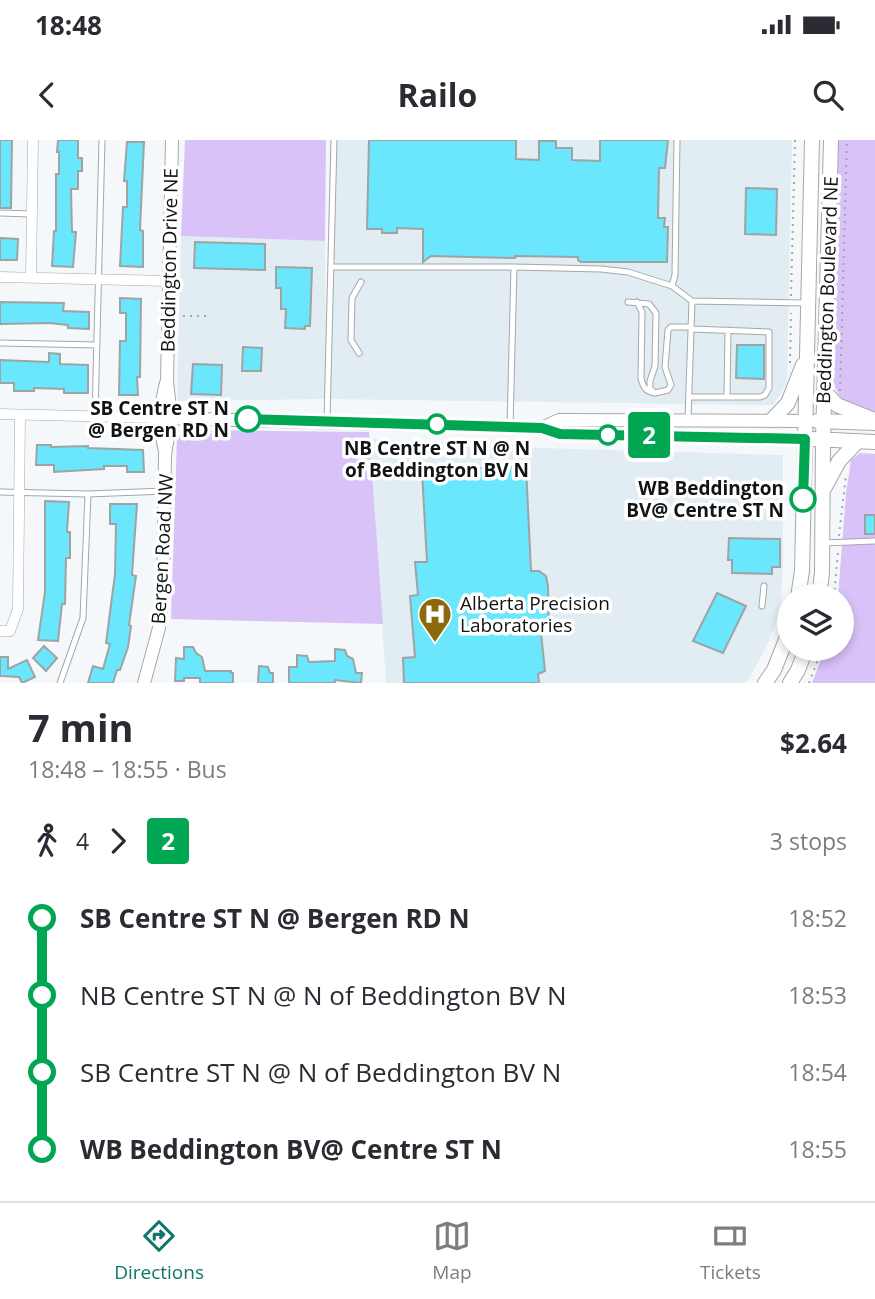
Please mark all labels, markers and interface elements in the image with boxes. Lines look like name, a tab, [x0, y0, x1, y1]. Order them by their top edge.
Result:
text: 18:48	[35, 7, 102, 43]
text: Railo	[398, 73, 477, 116]
icon: back	[28, 76, 66, 114]
icon: search	[809, 76, 847, 114]
street label: Beddington Drive NE	[154, 168, 184, 352]
street label: Beddington Boulevard NE	[810, 176, 844, 404]
place label: SB Centre ST N @ Bergen RD N	[88, 395, 229, 443]
marker: SB Centre ST N @ Bergen RD N	[235, 406, 261, 432]
line badge: 2	[626, 412, 672, 458]
marker: NB Centre ST N @ N of Beddington BV N	[427, 414, 447, 434]
text: 2	[642, 418, 656, 451]
unlabelled marker	[598, 425, 618, 445]
place label: NB Centre ST N @ N of Beddington BV N	[344, 435, 530, 483]
street label: Bergen Road NW	[145, 473, 179, 625]
place label: WB Beddington BV@ Centre ST N	[626, 475, 784, 523]
marker: WB Beddington BV@ Centre ST N	[790, 486, 816, 512]
map controls	[777, 584, 854, 661]
button: layers	[777, 584, 854, 661]
place label: Alberta Precision Laboratories	[460, 590, 610, 638]
hospital icon: Alberta Precision Laboratories	[416, 595, 454, 644]
text: 7 min	[28, 701, 133, 753]
text: $2.64	[780, 725, 847, 761]
text: 18:48 – 18:55 · Bus	[28, 753, 227, 785]
icon: walk	[28, 822, 66, 860]
icon: forward	[99, 822, 137, 860]
text: 2	[161, 824, 175, 857]
text: 4	[76, 825, 89, 857]
text: 3 stops	[770, 825, 847, 857]
text: SB Centre ST N @ Bergen RD N	[80, 900, 470, 936]
text: 18:52	[788, 902, 847, 934]
text: NB Centre ST N @ N of Beddington BV N	[80, 977, 567, 1013]
text: 18:53	[788, 979, 847, 1011]
text: SB Centre ST N @ N of Beddington BV N	[80, 1054, 561, 1090]
text: 18:54	[788, 1056, 847, 1088]
text: WB Beddington BV@ Centre ST N	[80, 1131, 502, 1167]
text: 18:55	[788, 1133, 847, 1165]
tab: Directions	[114, 1217, 204, 1285]
tab: Map	[432, 1217, 472, 1285]
tab: Tickets	[700, 1217, 761, 1285]

